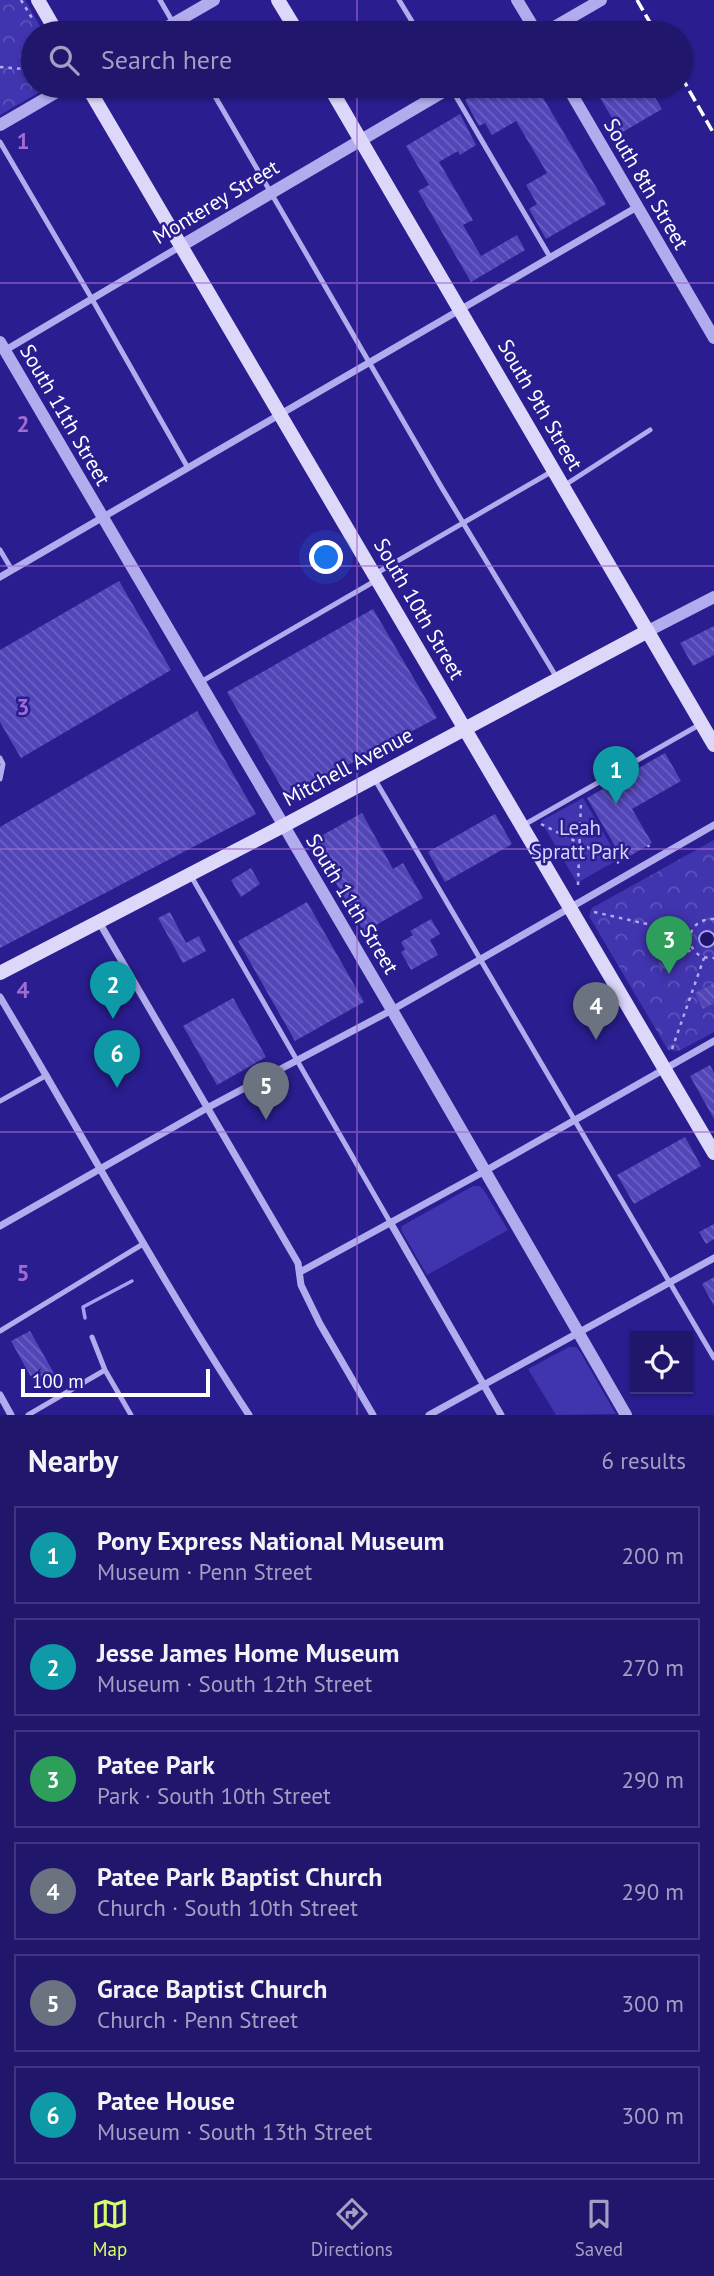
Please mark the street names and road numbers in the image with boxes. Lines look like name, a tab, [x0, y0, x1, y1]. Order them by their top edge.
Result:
street label: South 8th Street	[598, 113, 695, 254]
street label: Monterey Street	[148, 153, 284, 250]
street label: South 9th Street	[492, 334, 589, 475]
street label: South 11th Street	[14, 339, 117, 490]
street label: South 10th Street	[368, 533, 471, 684]
street label: Mitchell Avenue	[278, 721, 417, 812]
street label: South 11th Street	[300, 829, 405, 979]

